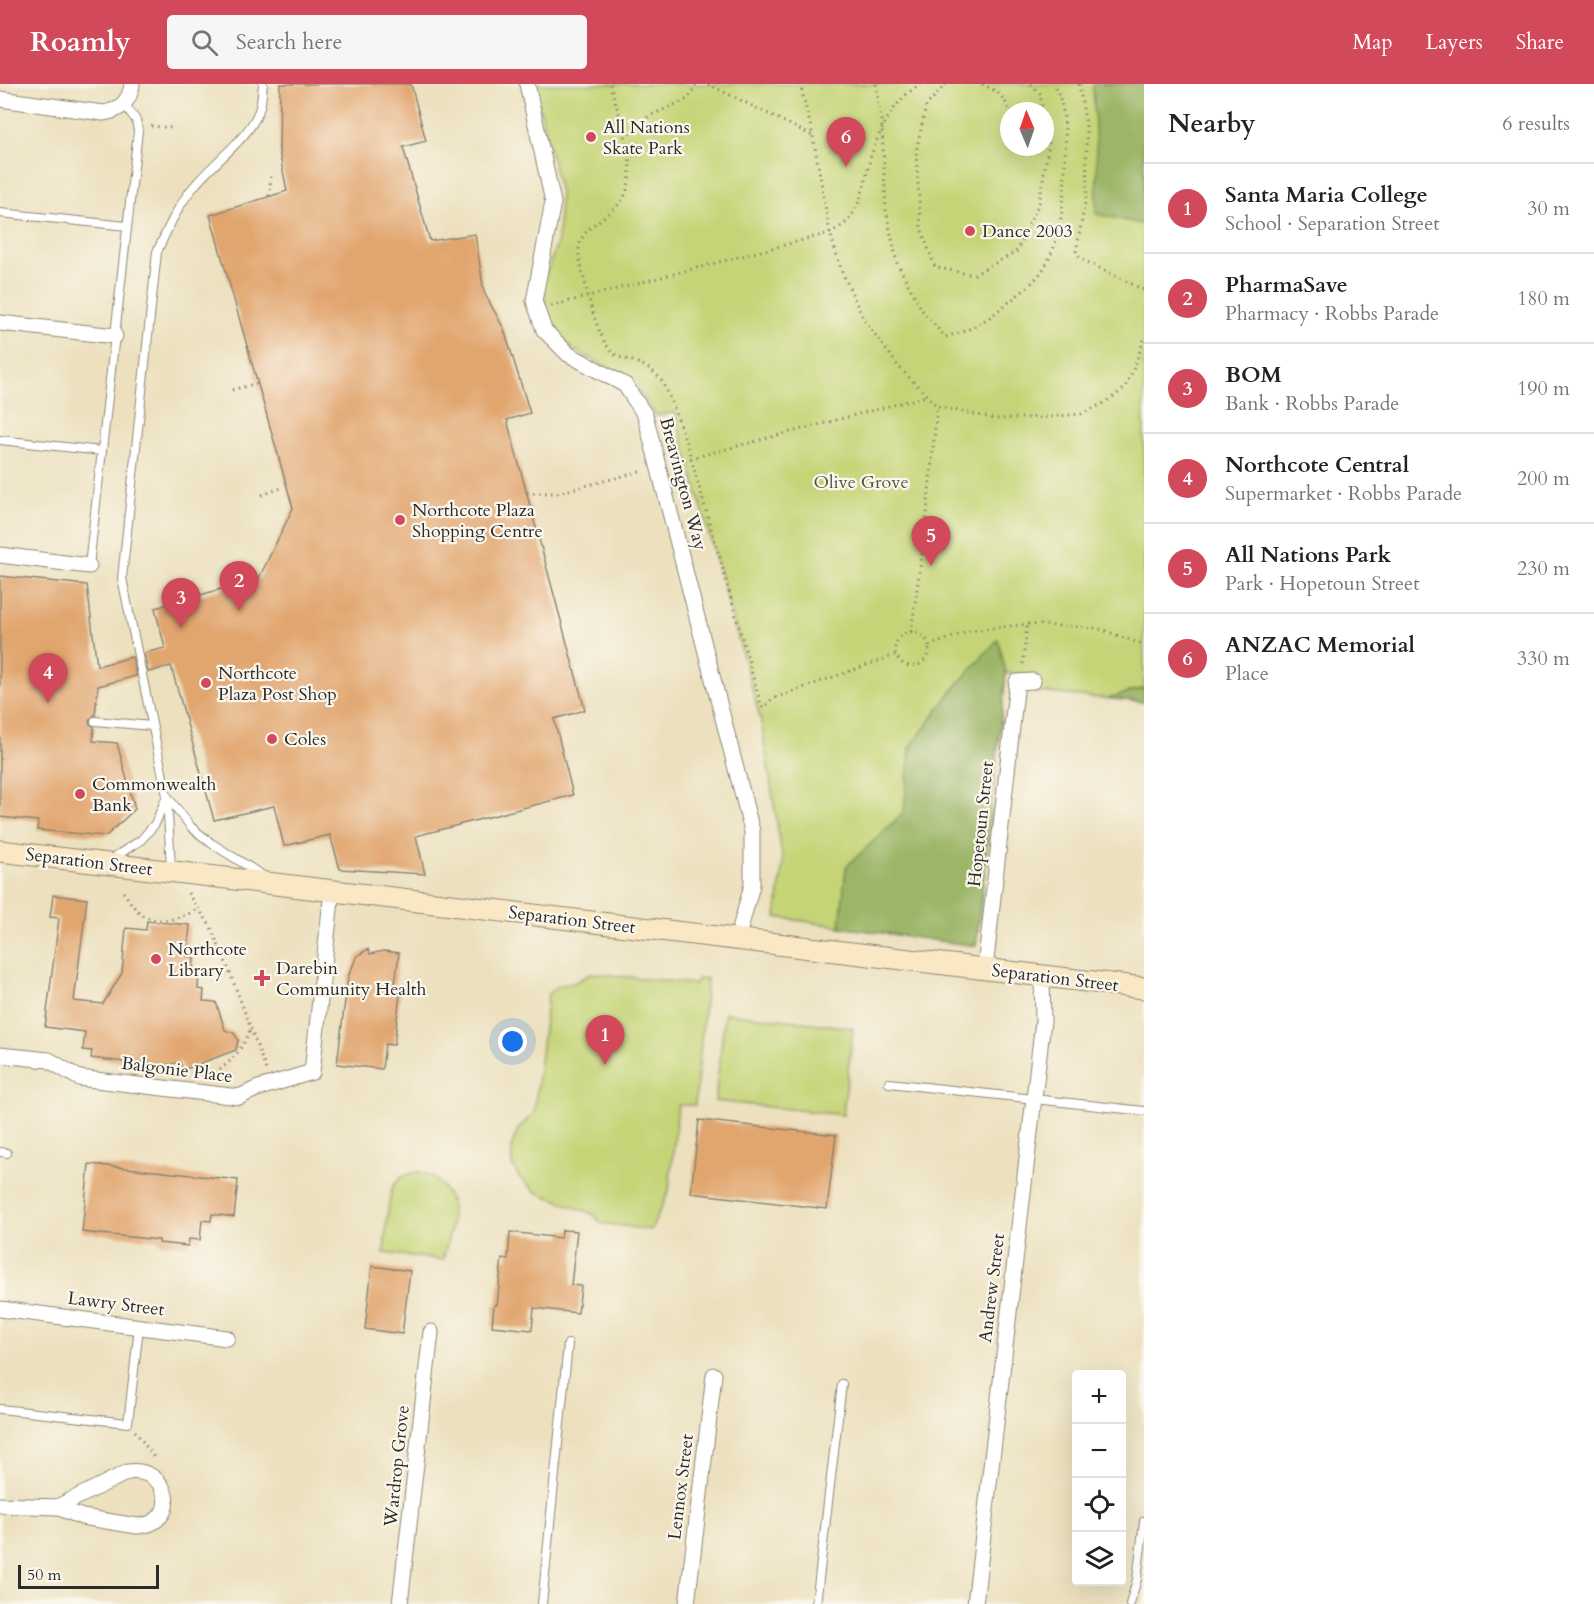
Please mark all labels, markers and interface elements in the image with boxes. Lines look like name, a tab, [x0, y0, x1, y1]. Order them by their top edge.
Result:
search box	[167, 15, 587, 69]
text: Roamly	[30, 23, 131, 61]
icon: search	[188, 26, 221, 59]
text: Search here	[236, 27, 342, 57]
text: Map	[1353, 28, 1393, 57]
text: Layers	[1426, 28, 1483, 57]
text: Share	[1516, 28, 1564, 57]
north arrow	[1000, 102, 1054, 156]
text: Nearby	[1168, 106, 1256, 141]
text: 6 results	[1502, 110, 1570, 137]
place label: All Nations Skate Park	[603, 115, 690, 161]
pin: 6	[826, 118, 866, 167]
marker: All Nations Skate Park	[584, 130, 598, 144]
text: Santa Maria College	[1225, 180, 1428, 210]
text: 1	[1182, 195, 1193, 222]
text: 30 m	[1527, 195, 1570, 222]
text: School · Separation Street	[1225, 210, 1440, 237]
place label: Dance 2003	[982, 219, 1073, 244]
marker: Dance 2003	[963, 224, 977, 238]
text: PharmaSave	[1225, 270, 1348, 300]
text: 2	[1182, 285, 1193, 312]
text: 180 m	[1517, 285, 1570, 312]
text: Pharmacy · Robbs Parade	[1225, 300, 1439, 327]
text: BOM	[1225, 360, 1282, 390]
text: 3	[1182, 375, 1193, 402]
text: 190 m	[1517, 375, 1570, 402]
text: Bank · Robbs Parade	[1225, 390, 1399, 417]
street label: Breavington Way	[653, 415, 713, 554]
text: Northcote Central	[1225, 450, 1409, 480]
text: 4	[1182, 465, 1193, 492]
text: 200 m	[1517, 465, 1570, 492]
park label: Olive Grove	[813, 470, 909, 495]
text: Supermarket · Robbs Parade	[1225, 480, 1462, 507]
place label: Northcote Plaza Shopping Centre	[412, 498, 543, 544]
marker: Northcote Plaza Shopping Centre	[393, 513, 407, 527]
pin: 5	[912, 516, 950, 566]
text: All Nations Park	[1225, 540, 1391, 570]
text: 5	[1182, 555, 1193, 582]
text: 230 m	[1517, 555, 1570, 582]
pin: 2	[220, 562, 258, 611]
text: Park · Hopetoun Street	[1225, 570, 1420, 597]
pin: 3	[162, 578, 201, 628]
text: ANZAC Memorial	[1225, 630, 1415, 660]
text: 6	[1182, 645, 1193, 672]
text: 330 m	[1517, 645, 1570, 672]
pin: 4	[28, 654, 68, 703]
text: Place	[1225, 660, 1269, 687]
place label: Northcote Plaza Post Shop	[218, 661, 337, 707]
marker: Northcote Plaza Post Shop	[199, 676, 213, 690]
place label: Coles	[284, 727, 326, 752]
marker: Coles	[265, 732, 279, 746]
street label: Hopetoun Street	[962, 760, 1000, 888]
place label: Commonwealth Bank	[92, 772, 217, 818]
marker: Commonwealth Bank	[73, 787, 87, 801]
street label: Separation Street	[24, 842, 154, 882]
street label: Separation Street	[507, 900, 637, 940]
place label: Northcote Library	[168, 937, 247, 983]
marker: Northcote Library	[149, 952, 163, 966]
place label: Darebin Community Health	[276, 956, 426, 1002]
street label: Separation Street	[990, 958, 1120, 998]
marker: Darebin Community Health	[253, 969, 271, 987]
pin: 1	[586, 1016, 624, 1065]
your location	[498, 1027, 527, 1056]
street label: Balgonie Place	[120, 1051, 234, 1089]
street label: Andrew Street	[973, 1232, 1011, 1344]
street label: Lawry Street	[66, 1286, 166, 1322]
map controls	[1072, 1370, 1126, 1586]
button: +	[1072, 1370, 1126, 1424]
street label: Wardrop Grove	[378, 1404, 416, 1529]
button: −	[1072, 1424, 1126, 1478]
street label: Lennox Street	[662, 1432, 700, 1541]
button: locate	[1072, 1478, 1126, 1532]
button: layers	[1072, 1532, 1126, 1586]
scale bar	[18, 1562, 159, 1590]
text: 50 m	[27, 1564, 61, 1586]

